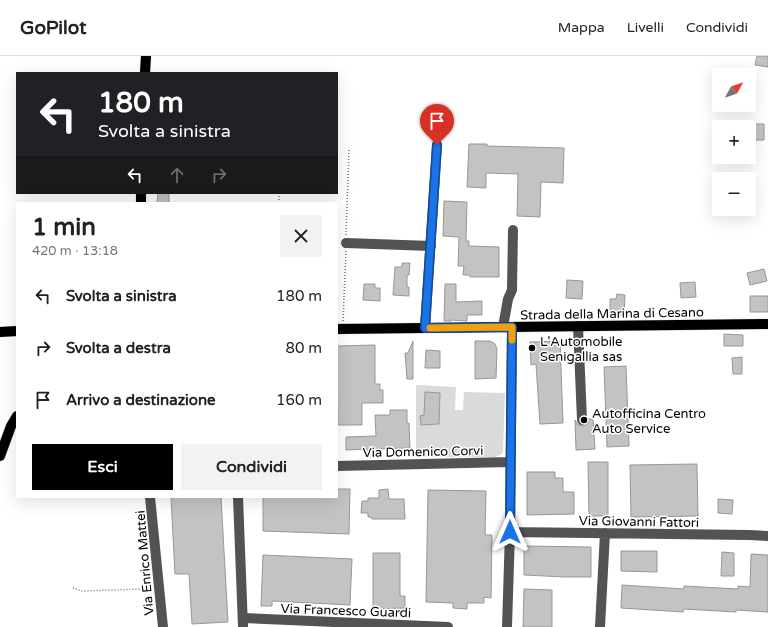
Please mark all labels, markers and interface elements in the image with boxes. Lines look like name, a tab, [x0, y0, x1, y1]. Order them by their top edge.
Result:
text: GoPilot	[20, 17, 86, 39]
text: Mappa	[558, 19, 605, 36]
text: Livelli	[627, 19, 664, 36]
text: Condividi	[686, 19, 748, 36]
north arrow	[712, 68, 756, 112]
map controls	[712, 68, 756, 216]
text: 180 m	[98, 86, 184, 120]
icon: left	[32, 88, 84, 140]
pin	[420, 104, 454, 145]
icon: arrive	[426, 110, 448, 132]
text: Svolta a sinistra	[98, 120, 231, 142]
button: +	[712, 120, 756, 164]
icon: left	[124, 164, 146, 186]
icon: ahead	[166, 164, 188, 186]
icon: right	[208, 164, 230, 186]
button: −	[712, 172, 756, 216]
text: 1 min	[32, 213, 96, 242]
button: close	[280, 215, 322, 257]
text: 420 m · 13:18	[32, 243, 118, 259]
icon: left	[32, 285, 54, 307]
text: Svolta a sinistra	[66, 287, 177, 305]
text: 180 m	[276, 287, 322, 305]
street label: Strada della Marina di Cesano	[520, 304, 704, 324]
place label: L'Automobile Senigallia sas	[540, 334, 622, 365]
icon: right	[32, 337, 54, 359]
text: Svolta a destra	[66, 339, 171, 357]
text: 80 m	[285, 339, 322, 357]
marker: L'Automobile Senigallia sas	[527, 343, 537, 353]
icon: arrive	[32, 389, 54, 411]
text: Arrivo a destinazione	[66, 391, 216, 409]
text: 160 m	[276, 391, 322, 409]
place label: Autofficina Centro Auto Service	[592, 406, 706, 437]
marker: Autofficina Centro Auto Service	[579, 415, 589, 425]
street label: Via Domenico Corvi	[363, 443, 483, 461]
button: Esci	[32, 444, 173, 490]
button: Condividi	[181, 444, 322, 490]
street label: Via Enrico Mattei	[132, 510, 158, 616]
position arrow	[489, 511, 531, 553]
street label: Via Giovanni Fattori	[579, 513, 699, 531]
street label: Via Francesco Guardi	[280, 601, 411, 621]

